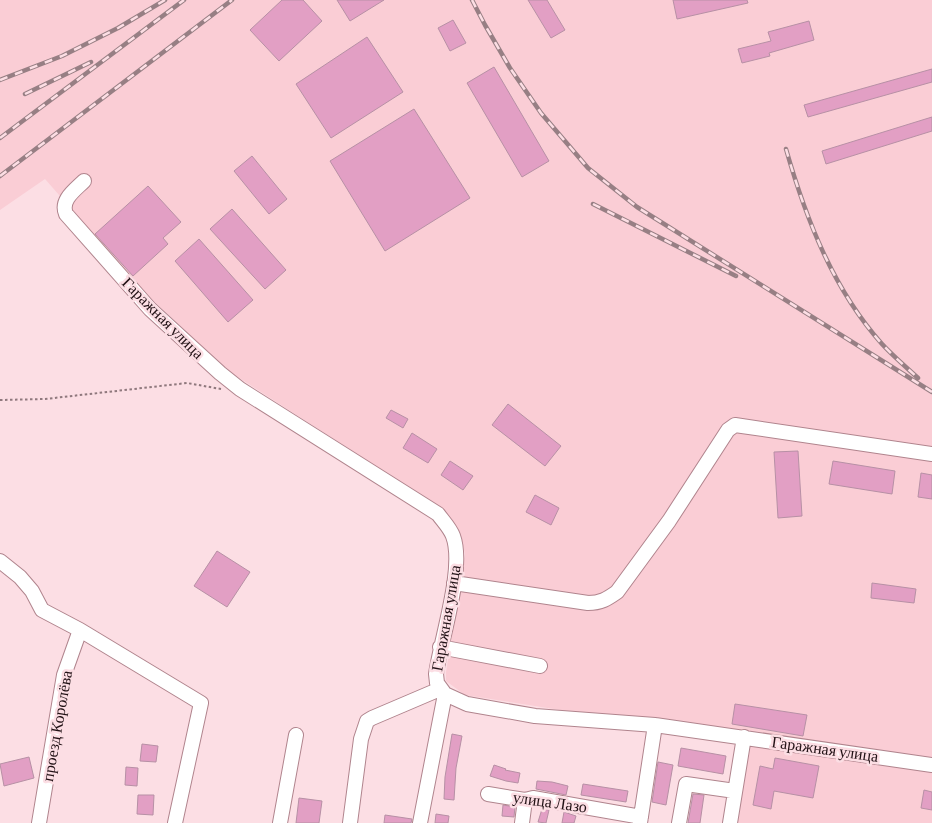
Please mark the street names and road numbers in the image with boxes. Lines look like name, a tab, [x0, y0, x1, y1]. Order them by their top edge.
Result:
street label: Гаражная улица	[118, 274, 207, 363]
street label: Гаражная улица	[428, 564, 465, 673]
street label: проезд Королёва	[39, 669, 76, 783]
street label: Гаражная улица	[770, 733, 879, 766]
street label: улица Лазо	[512, 788, 588, 817]

